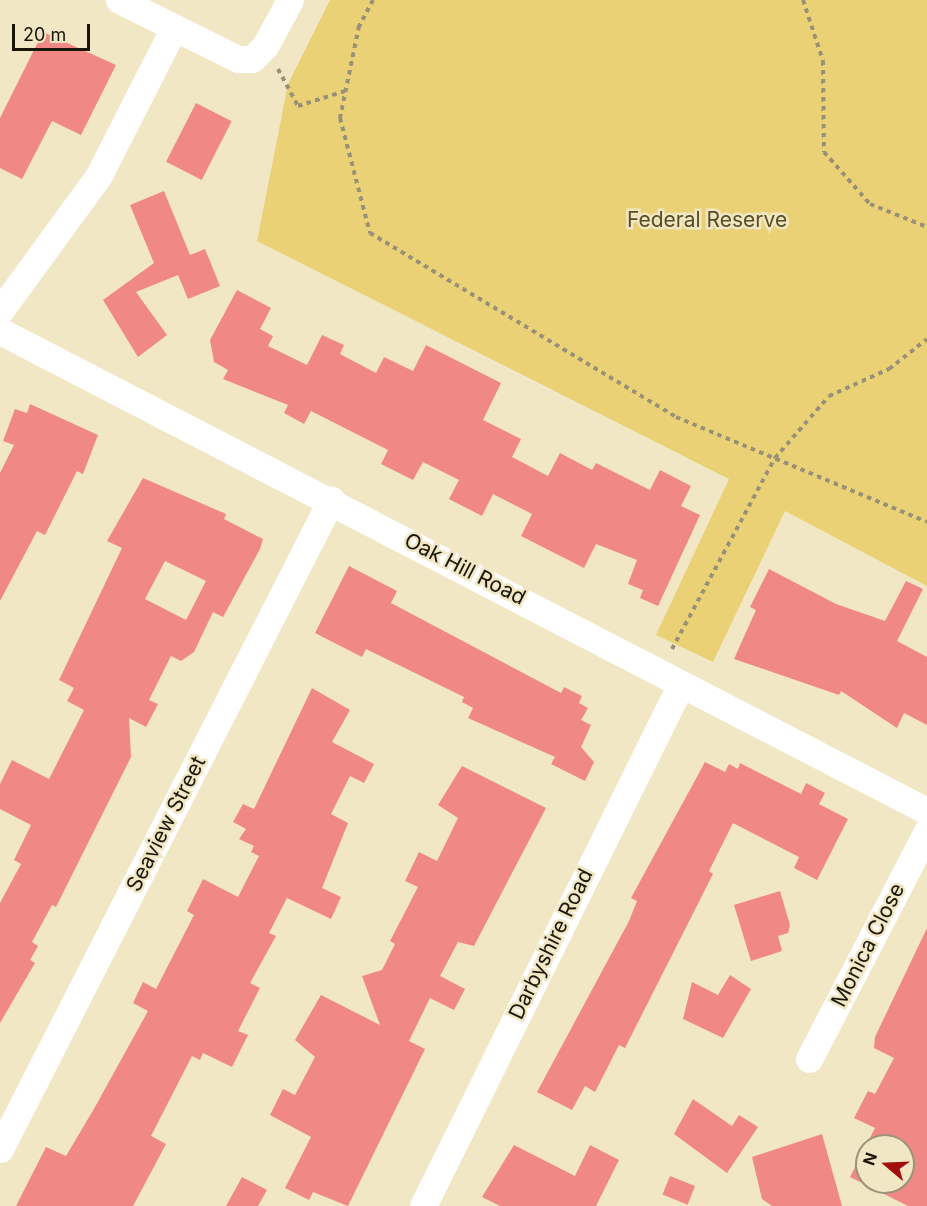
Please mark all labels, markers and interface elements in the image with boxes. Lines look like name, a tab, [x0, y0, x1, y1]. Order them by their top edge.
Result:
scale bar	[15, 12, 93, 50]
text: 20 m	[23, 24, 66, 45]
park label: Federal Reserve	[627, 207, 787, 233]
street label: Oak Hill Road	[400, 528, 530, 610]
street label: Seaview Street	[121, 752, 211, 896]
street label: Darbyshire Road	[504, 865, 598, 1023]
street label: Monica Close	[826, 879, 910, 1011]
north arrow	[855, 1134, 915, 1194]
text: N	[858, 1150, 881, 1168]

